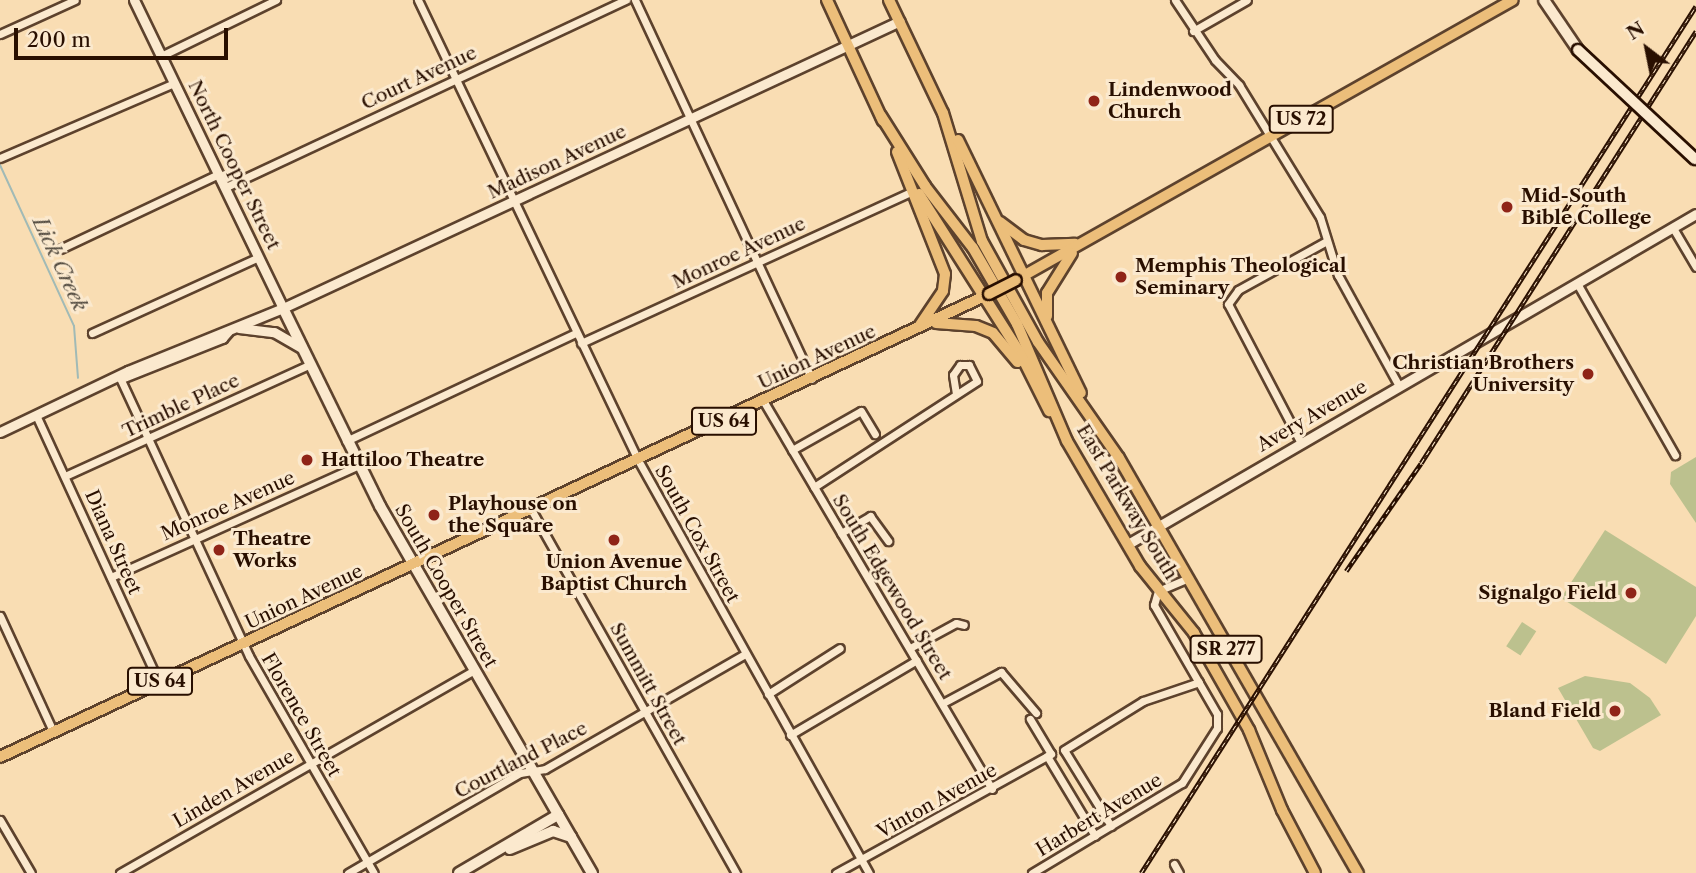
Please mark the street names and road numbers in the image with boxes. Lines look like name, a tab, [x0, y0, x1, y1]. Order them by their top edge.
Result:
street label: Court Avenue	[357, 41, 481, 115]
street label: North Cooper Street	[183, 77, 285, 253]
road number: US 72	[1268, 104, 1334, 134]
street label: Madison Avenue	[484, 120, 630, 204]
street label: Monroe Avenue	[669, 212, 809, 294]
street label: Union Avenue	[754, 320, 880, 394]
street label: Trimble Place	[119, 369, 243, 443]
street label: Avery Avenue	[1252, 375, 1372, 457]
road number: US 64	[691, 407, 757, 436]
street label: East Parkway South	[1071, 420, 1183, 584]
street label: South Cox Street	[650, 461, 744, 607]
street label: Monroe Avenue	[157, 466, 299, 546]
street label: Diana Street	[80, 486, 146, 598]
street label: South Edgewood Street	[828, 490, 956, 684]
street label: South Cooper Street	[390, 500, 502, 672]
street label: Union Avenue	[241, 560, 367, 634]
street label: Summitt Street	[605, 619, 691, 749]
road number: SR 277	[1189, 634, 1263, 664]
street label: Florence Street	[256, 649, 346, 781]
road number: US 64	[127, 666, 193, 696]
street label: Courtland Place	[451, 717, 591, 803]
street label: Linden Avenue	[169, 745, 299, 833]
street label: Vinton Avenue	[873, 758, 1001, 844]
street label: Harbert Avenue	[1032, 768, 1166, 862]

